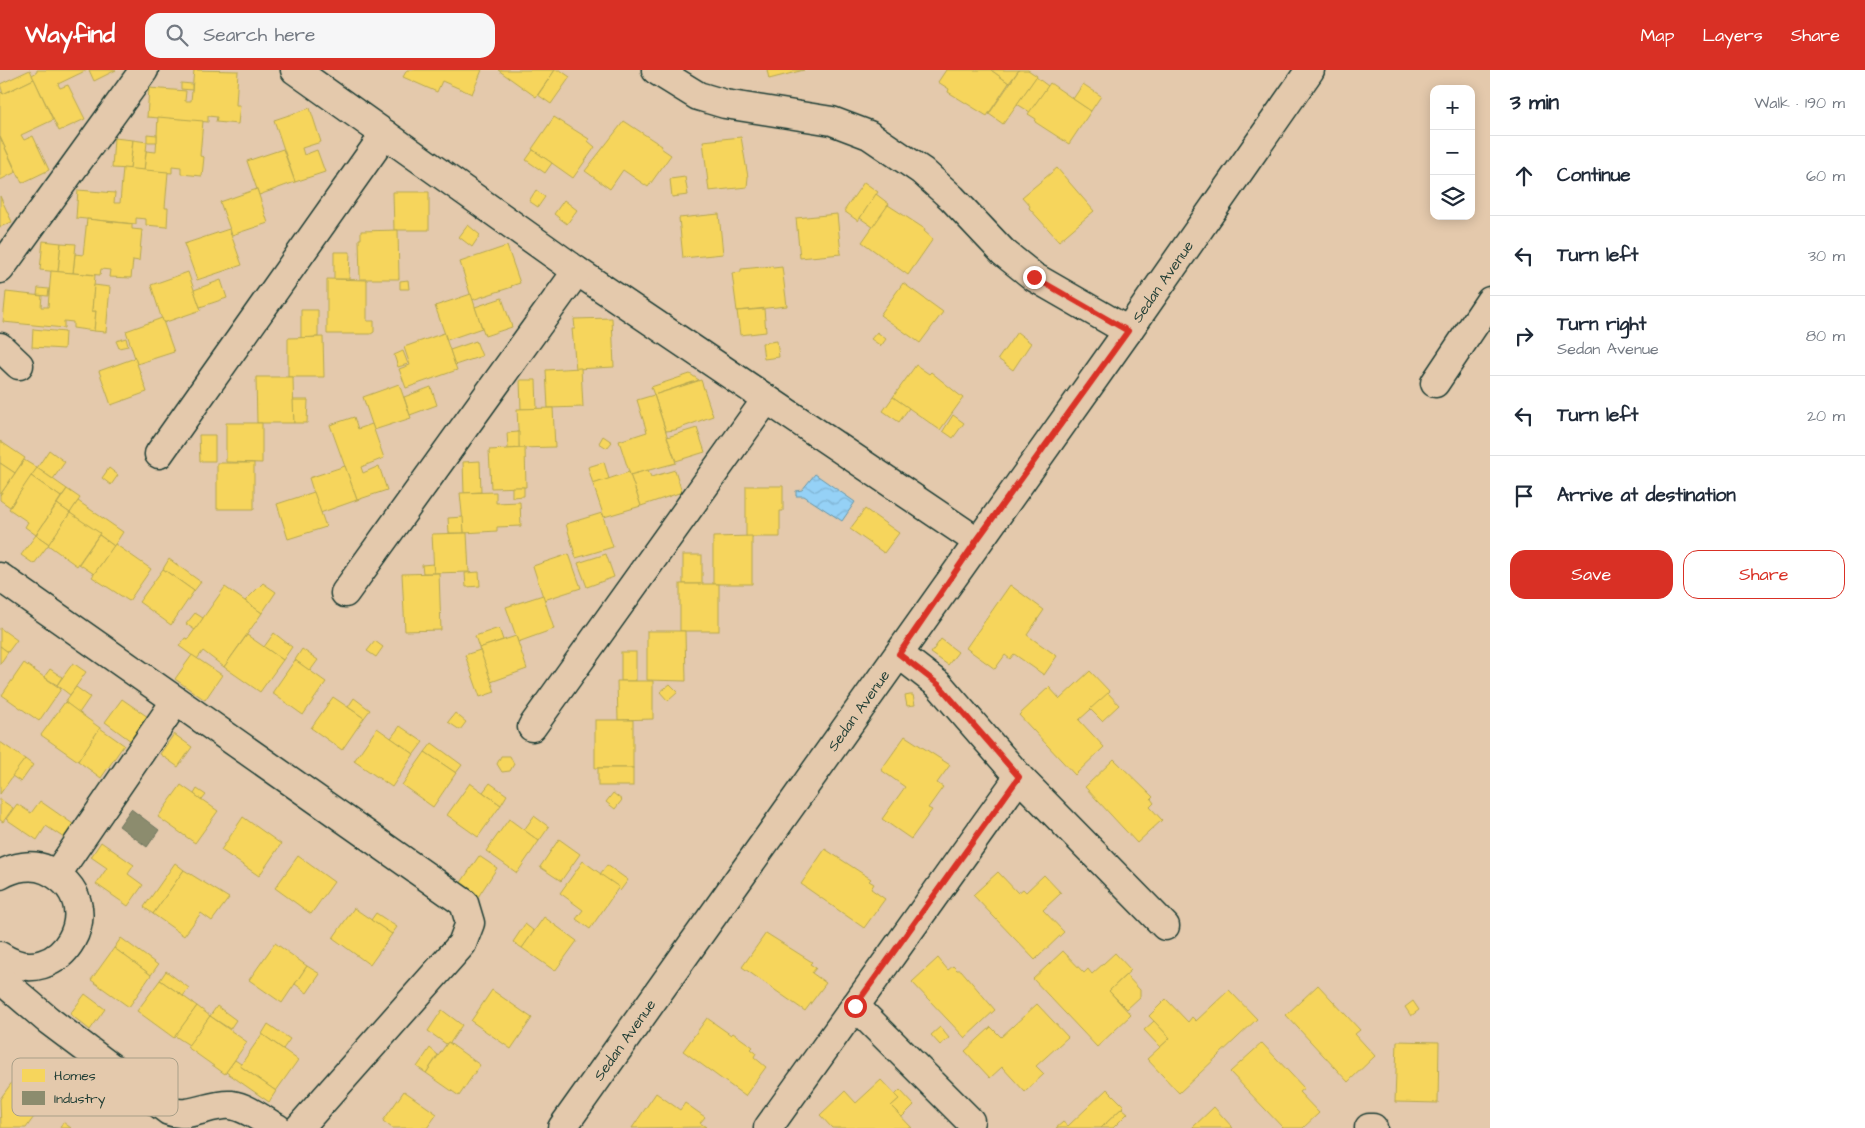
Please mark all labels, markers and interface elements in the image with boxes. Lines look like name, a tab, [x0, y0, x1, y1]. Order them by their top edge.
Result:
search box	[145, 13, 495, 58]
text: Wayfind	[25, 18, 115, 52]
icon: search	[163, 21, 191, 49]
text: Search here	[203, 22, 315, 49]
text: Map	[1640, 23, 1674, 48]
text: Layers	[1702, 23, 1763, 48]
text: Share	[1791, 23, 1840, 48]
map controls	[1430, 85, 1475, 220]
button: +	[1430, 85, 1475, 130]
text: 3 min	[1510, 88, 1559, 117]
text: Walk · 190 m	[1754, 92, 1845, 114]
button: −	[1430, 130, 1475, 175]
icon: ahead	[1510, 162, 1538, 190]
text: Continue	[1557, 162, 1631, 189]
text: 60 m	[1806, 165, 1845, 187]
button: layers	[1430, 175, 1475, 220]
street label: Sedan Avenue	[1127, 237, 1199, 327]
icon: left	[1510, 242, 1538, 270]
text: Turn left	[1557, 242, 1638, 269]
text: 30 m	[1808, 245, 1845, 267]
route end	[1023, 266, 1046, 289]
text: Turn right	[1557, 311, 1646, 338]
icon: right	[1510, 322, 1538, 350]
text: 80 m	[1806, 325, 1845, 347]
text: Sedan Avenue	[1557, 338, 1659, 360]
icon: left	[1510, 402, 1538, 430]
text: Turn left	[1557, 402, 1638, 429]
text: 20 m	[1807, 405, 1845, 427]
icon: arrive	[1510, 482, 1538, 510]
text: Arrive at destination	[1557, 482, 1736, 509]
button: Save	[1510, 550, 1673, 599]
button: Share	[1683, 550, 1845, 599]
street label: Sedan Avenue	[823, 666, 895, 756]
street label: Sedan Avenue	[589, 995, 661, 1085]
route start	[844, 995, 867, 1018]
legend	[12, 1058, 178, 1116]
text: Homes	[54, 1066, 96, 1086]
text: Industry	[54, 1089, 106, 1109]

